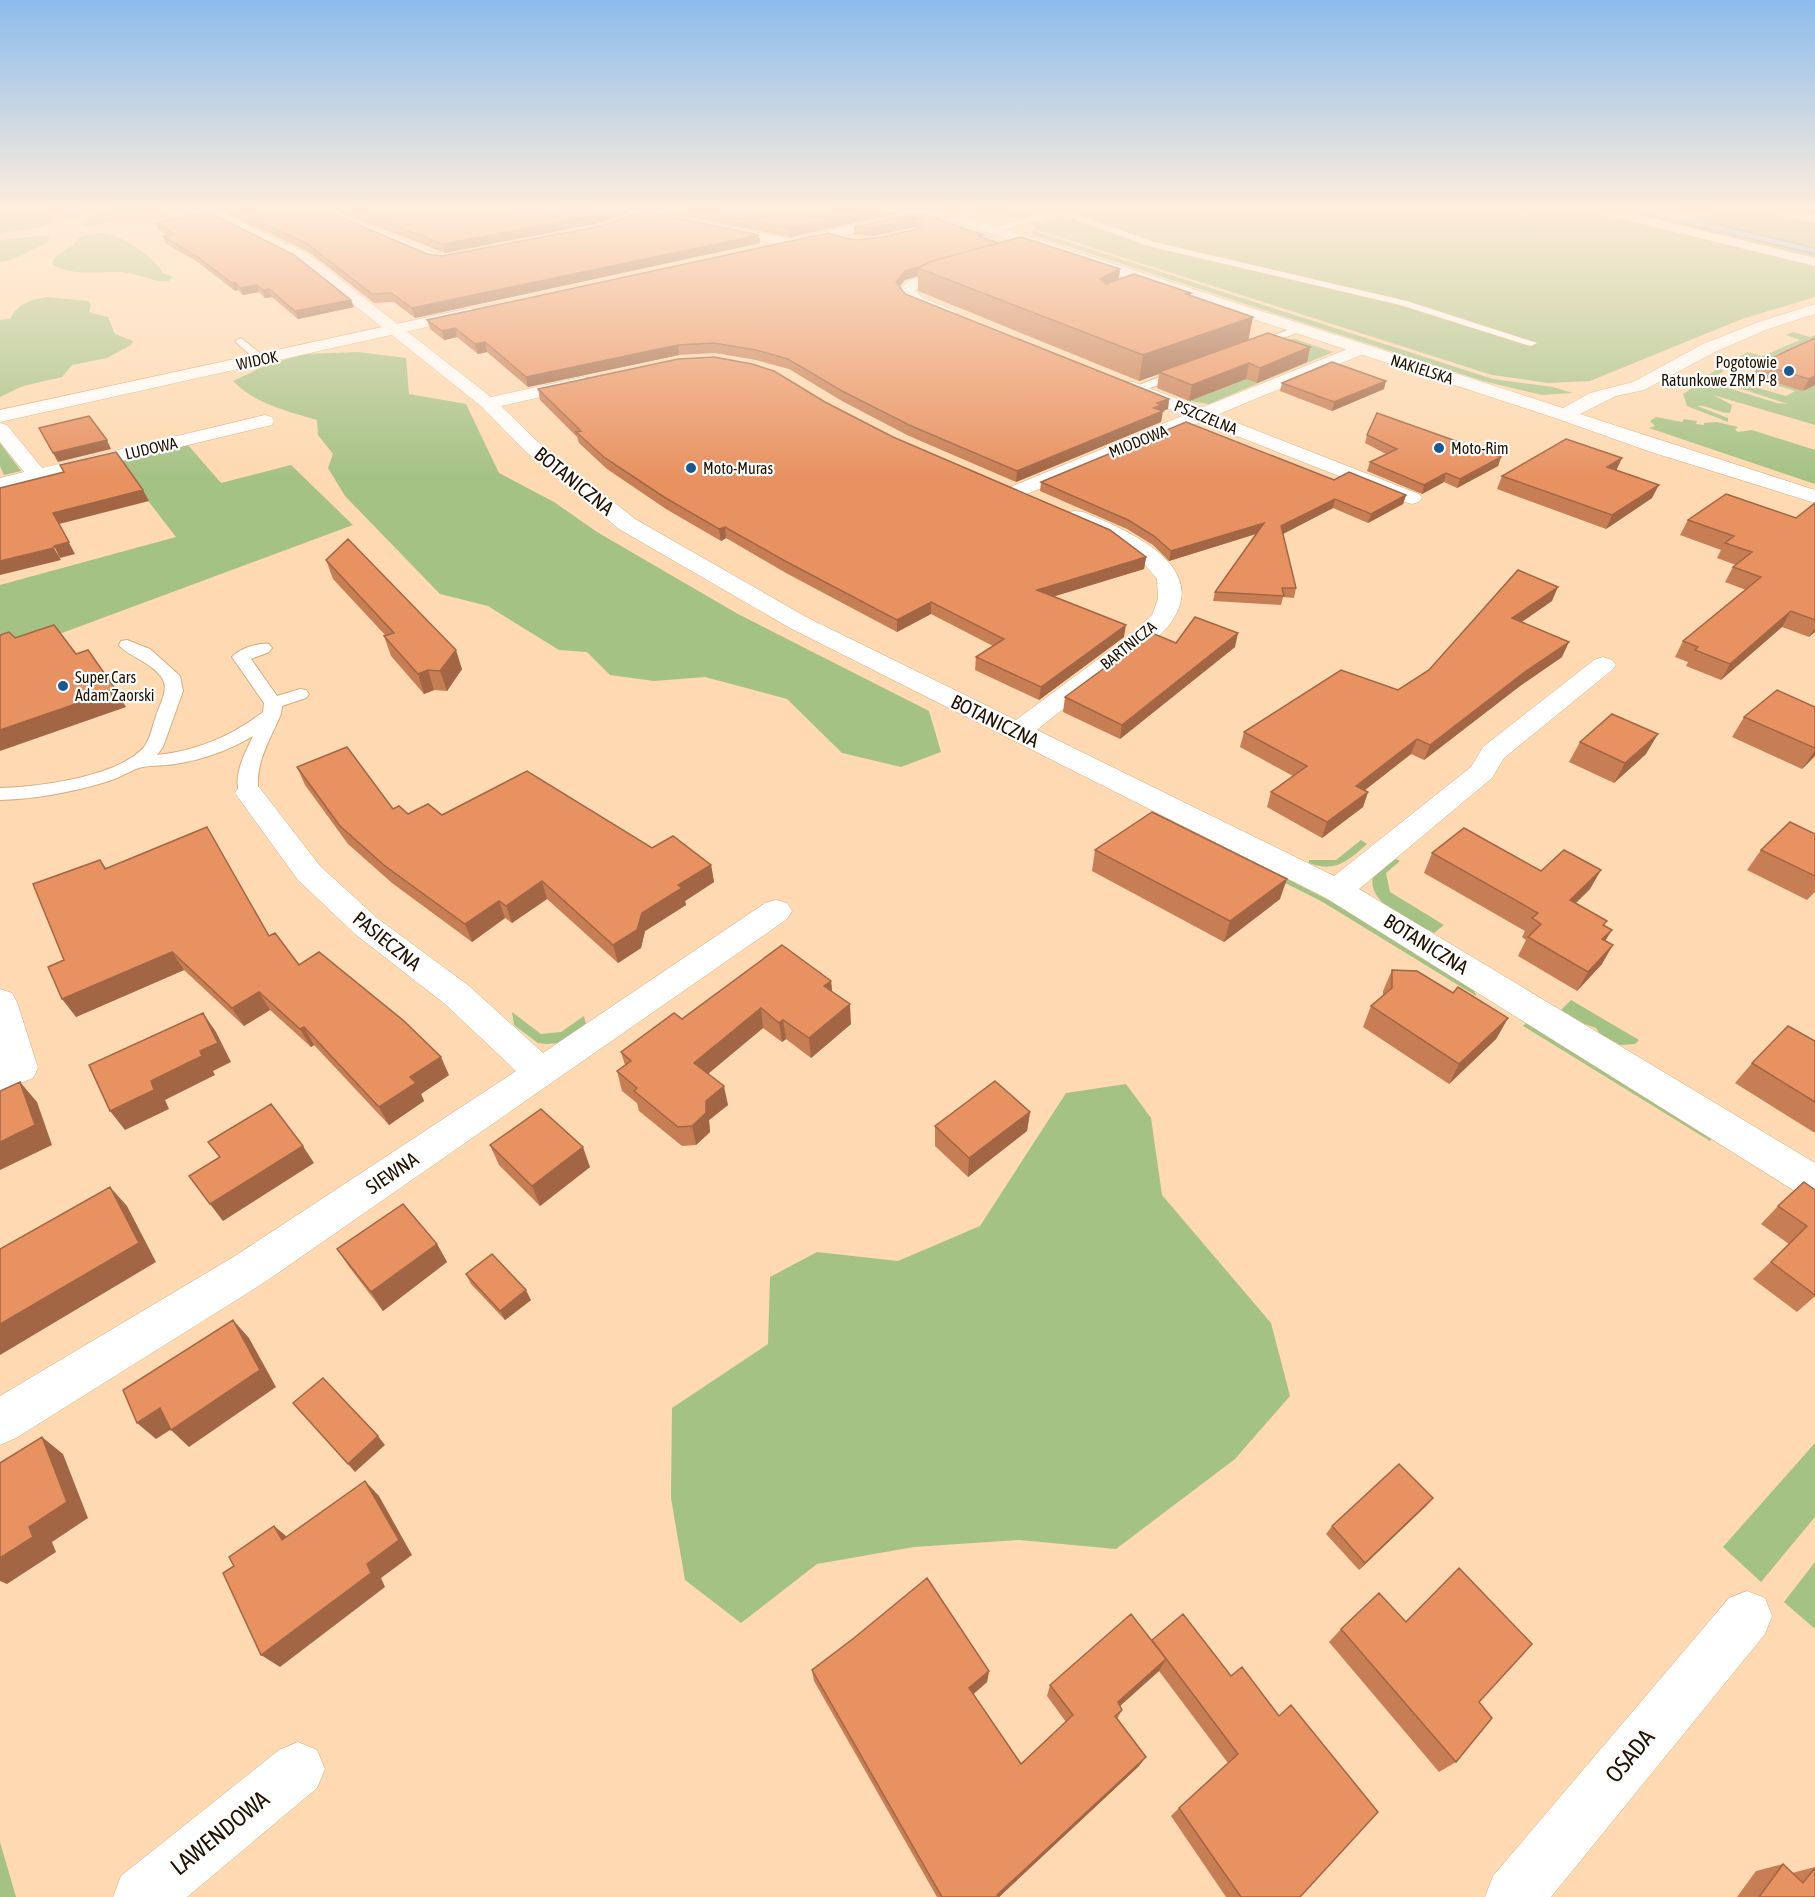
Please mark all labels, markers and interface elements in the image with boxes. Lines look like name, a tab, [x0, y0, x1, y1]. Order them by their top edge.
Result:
street label: WIDOK	[235, 347, 279, 373]
street label: NAKIELSKA	[1388, 350, 1456, 388]
place label: Pogotowie Ratunkowe ZRM P-8	[1661, 353, 1777, 389]
marker: Pogotowie Ratunkowe ZRM P-8	[1782, 364, 1796, 378]
street label: PSZCZELNA	[1172, 396, 1240, 438]
street label: MIODOWA	[1106, 421, 1170, 461]
street label: LUDOWA	[123, 433, 179, 463]
place label: Moto-Rim	[1451, 439, 1508, 457]
marker: Moto-Rim	[1432, 441, 1446, 455]
street label: BOTANICZNA	[530, 442, 619, 520]
place label: Moto-Muras	[703, 459, 773, 477]
marker: Moto-Muras	[684, 461, 698, 475]
street label: BARTNICZA	[1097, 617, 1160, 673]
place label: Super Cars Adam Zaorski	[75, 668, 154, 704]
marker: Super Cars Adam Zaorski	[56, 679, 70, 693]
street label: BOTANICZNA	[947, 689, 1043, 752]
street label: PASIECZNA	[349, 906, 426, 975]
street label: BOTANICZNA	[1380, 909, 1473, 979]
street label: SIEWNA	[361, 1147, 422, 1198]
street label: OSADA	[1600, 1723, 1660, 1788]
street label: LAWENDOWA	[165, 1785, 274, 1880]

